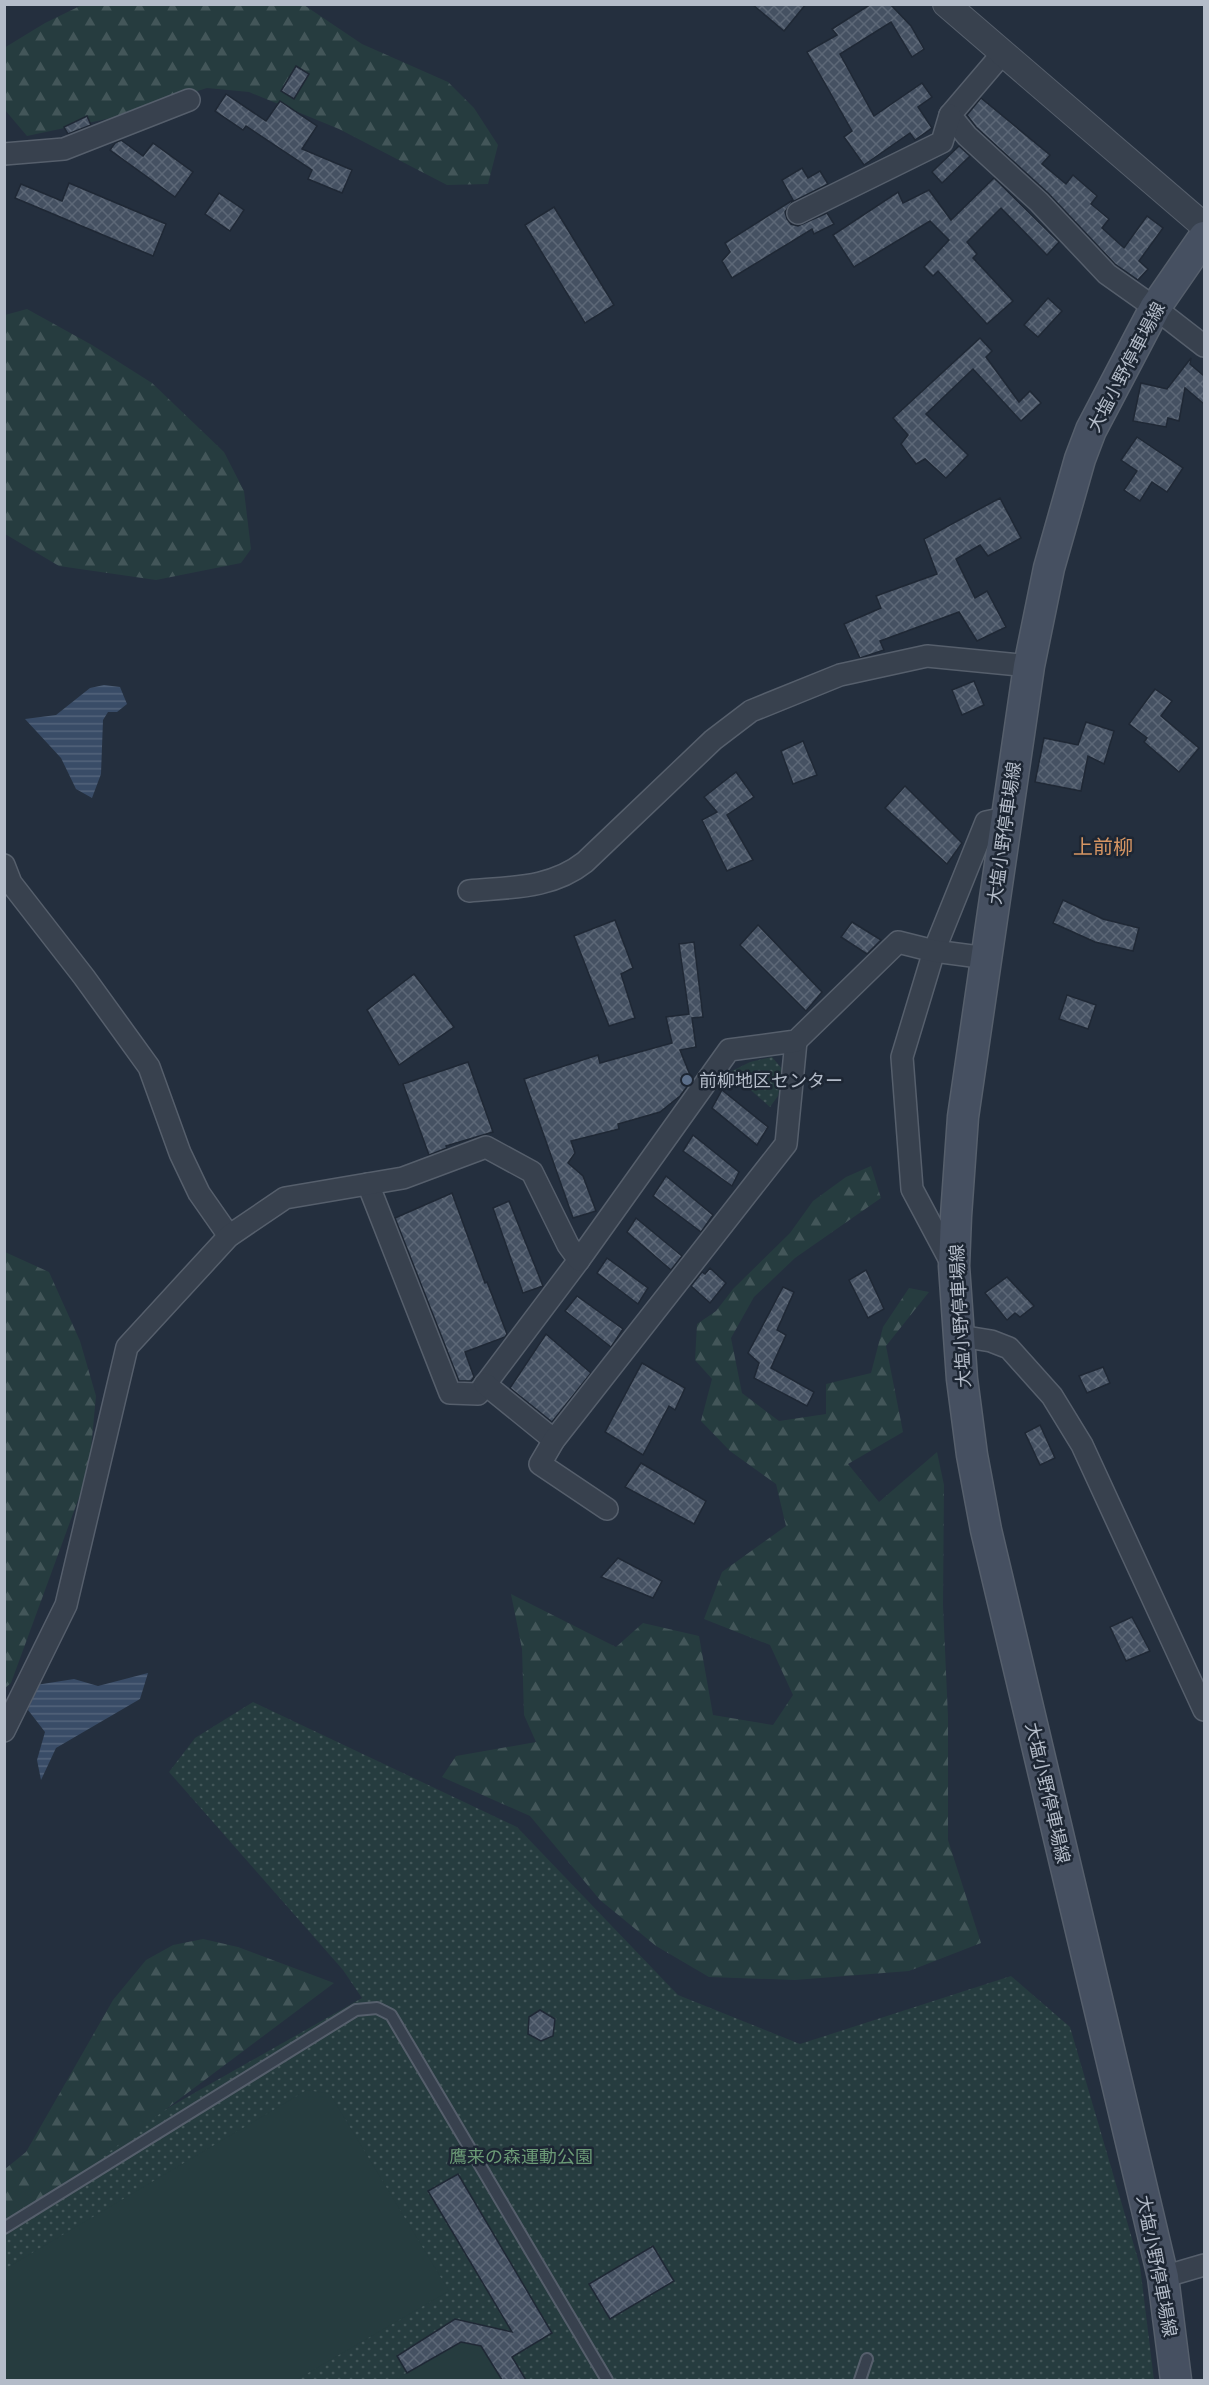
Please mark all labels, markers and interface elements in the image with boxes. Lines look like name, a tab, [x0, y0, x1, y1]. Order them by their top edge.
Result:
street label: 大塩小野停車場線	[1083, 298, 1169, 436]
street label: 大塩小野停車場線	[984, 760, 1024, 906]
district label: 上前柳	[1073, 835, 1133, 859]
place label: 前柳地区センター	[699, 1070, 843, 1091]
marker: 前柳地区センター	[680, 1073, 694, 1087]
street label: 大塩小野停車場線	[946, 1244, 974, 1388]
street label: 大塩小野停車場線	[1022, 1720, 1074, 1866]
park label: 鷹来の森運動公園	[449, 2146, 593, 2167]
street label: 大塩小野停車場線	[1133, 2193, 1181, 2339]

